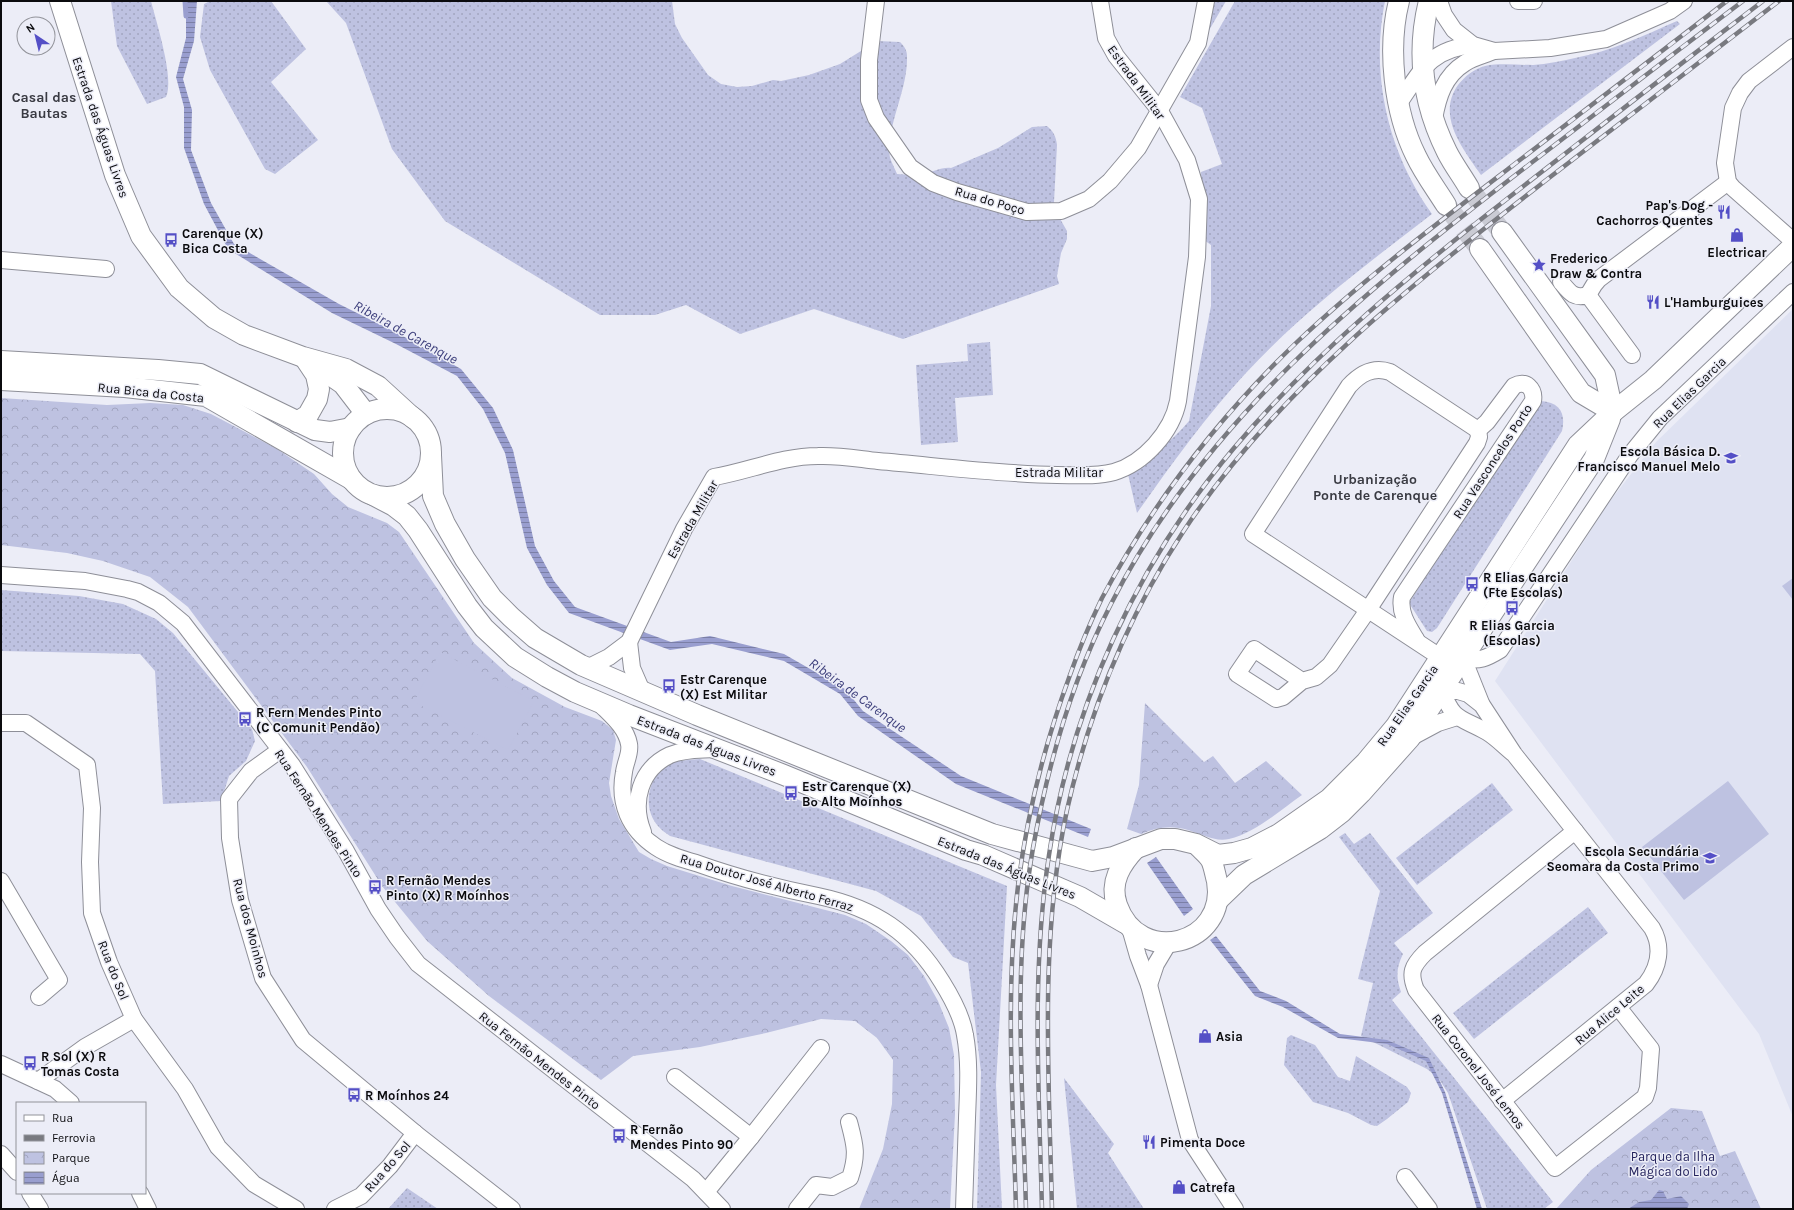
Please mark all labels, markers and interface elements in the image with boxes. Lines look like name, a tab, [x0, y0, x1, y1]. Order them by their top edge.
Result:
north arrow	[16, 16, 56, 56]
text: N	[24, 21, 38, 36]
street label: Estrada Militar	[1105, 42, 1169, 123]
street label: Estrada das Águas Livres	[69, 54, 134, 200]
district label: Casal das Bautas	[12, 89, 76, 122]
street label: Rua do Poço	[953, 183, 1027, 218]
place label: Pap's Dog - Cachorros Quentes	[1596, 198, 1713, 228]
restaurant icon: Pap's Dog - Cachorros Quentes	[1716, 204, 1732, 220]
place label: Carenque (X) Bica Costa	[182, 226, 263, 256]
shop icon: Electricar	[1729, 227, 1745, 243]
bus stop icon: Carenque (X) Bica Costa	[163, 232, 179, 248]
place label: Electricar	[1707, 245, 1768, 260]
place label: Frederico Draw & Contra	[1550, 251, 1642, 281]
place icon: Frederico Draw & Contra	[1531, 257, 1547, 273]
restaurant icon: L'Hamburguices	[1645, 294, 1661, 310]
place label: L'Hamburguices	[1664, 295, 1764, 310]
water label: Ribeira de Carenque	[351, 297, 461, 368]
street label: Rua Elias Garcia	[1650, 354, 1729, 431]
street label: Rua Bica da Costa	[97, 379, 205, 406]
street label: Rua Vasconcelos Porto	[1450, 401, 1535, 521]
place label: Escola Básica D. Francisco Manuel Melo	[1578, 444, 1720, 474]
school or university icon: Escola Básica D. Francisco Manuel Melo	[1723, 450, 1739, 466]
street label: Estrada Militar	[1015, 465, 1103, 480]
district label: Urbanização Ponte de Carenque	[1313, 471, 1437, 504]
street label: Estrada Militar	[664, 477, 721, 561]
place label: R Elias Garcia (Fte Escolas)	[1483, 570, 1569, 600]
bus stop icon: R Elias Garcia (Fte Escolas)	[1464, 576, 1480, 592]
bus stop icon: R Elias Garcia (Escolas)	[1504, 600, 1520, 616]
place label: R Elias Garcia (Escolas)	[1469, 618, 1555, 648]
water label: Ribeira de Carenque	[806, 654, 910, 737]
street label: Rua Elias Garcia	[1374, 662, 1441, 749]
place label: Estr Carenque (X) Est Militar	[680, 672, 768, 702]
bus stop icon: Estr Carenque (X) Est Militar	[661, 678, 677, 694]
place label: R Fern Mendes Pinto (C Comunit Pendão)	[256, 705, 382, 735]
street label: Estrada das Águas Livres	[635, 710, 779, 779]
bus stop icon: R Fern Mendes Pinto (C Comunit Pendão)	[237, 711, 253, 727]
street label: Rua Fernão Mendes Pinto	[271, 746, 366, 880]
place label: Estr Carenque (X) Bº Alto Moínhos	[802, 779, 911, 809]
bus stop icon: Estr Carenque (X) Bº Alto Moínhos	[783, 785, 799, 801]
street label: Estrada das Águas Livres	[935, 831, 1079, 902]
place label: Escola Secundária Seomara da Costa Primo	[1547, 844, 1699, 874]
school or university icon: Escola Secundária Seomara da Costa Primo	[1702, 850, 1718, 866]
street label: Rua Doutor José Alberto Ferraz	[679, 851, 855, 914]
place label: R Fernão Mendes Pinto (X) R Moínhos	[386, 873, 509, 903]
street label: Rua dos Moinhos	[230, 877, 271, 980]
bus stop icon: R Fernão Mendes Pinto (X) R Moínhos	[367, 879, 383, 895]
street label: Rua do Sol	[95, 938, 132, 1002]
street label: Rua Alice Leite	[1572, 981, 1647, 1048]
street label: Rua Fernão Mendes Pinto	[476, 1008, 603, 1112]
street label: Rua Coronel José Lemos	[1429, 1011, 1528, 1132]
shop icon: Asia	[1197, 1028, 1213, 1044]
place label: Asia	[1216, 1029, 1243, 1044]
place label: R Sol (X) R Tomas Costa	[41, 1049, 119, 1079]
bus stop icon: R Sol (X) R Tomas Costa	[22, 1055, 38, 1071]
bus stop icon: R Moínhos 24	[346, 1087, 362, 1103]
place label: R Moínhos 24	[365, 1088, 449, 1103]
legend	[16, 1102, 146, 1194]
text: Rua	[52, 1111, 73, 1125]
place label: R Fernão Mendes Pinto 90	[630, 1122, 733, 1152]
bus stop icon: R Fernão Mendes Pinto 90	[611, 1128, 627, 1144]
text: Ferrovia	[52, 1131, 96, 1145]
restaurant icon: Pimenta Doce	[1141, 1134, 1157, 1150]
place label: Pimenta Doce	[1160, 1135, 1245, 1150]
street label: Rua do Sol	[361, 1138, 414, 1195]
park label: Parque da Ilha Mágica do Lido	[1629, 1149, 1718, 1179]
text: Parque	[52, 1151, 90, 1165]
text: Água	[52, 1170, 80, 1185]
shop icon: Catrefa	[1171, 1179, 1187, 1195]
place label: Catrefa	[1190, 1180, 1235, 1195]

